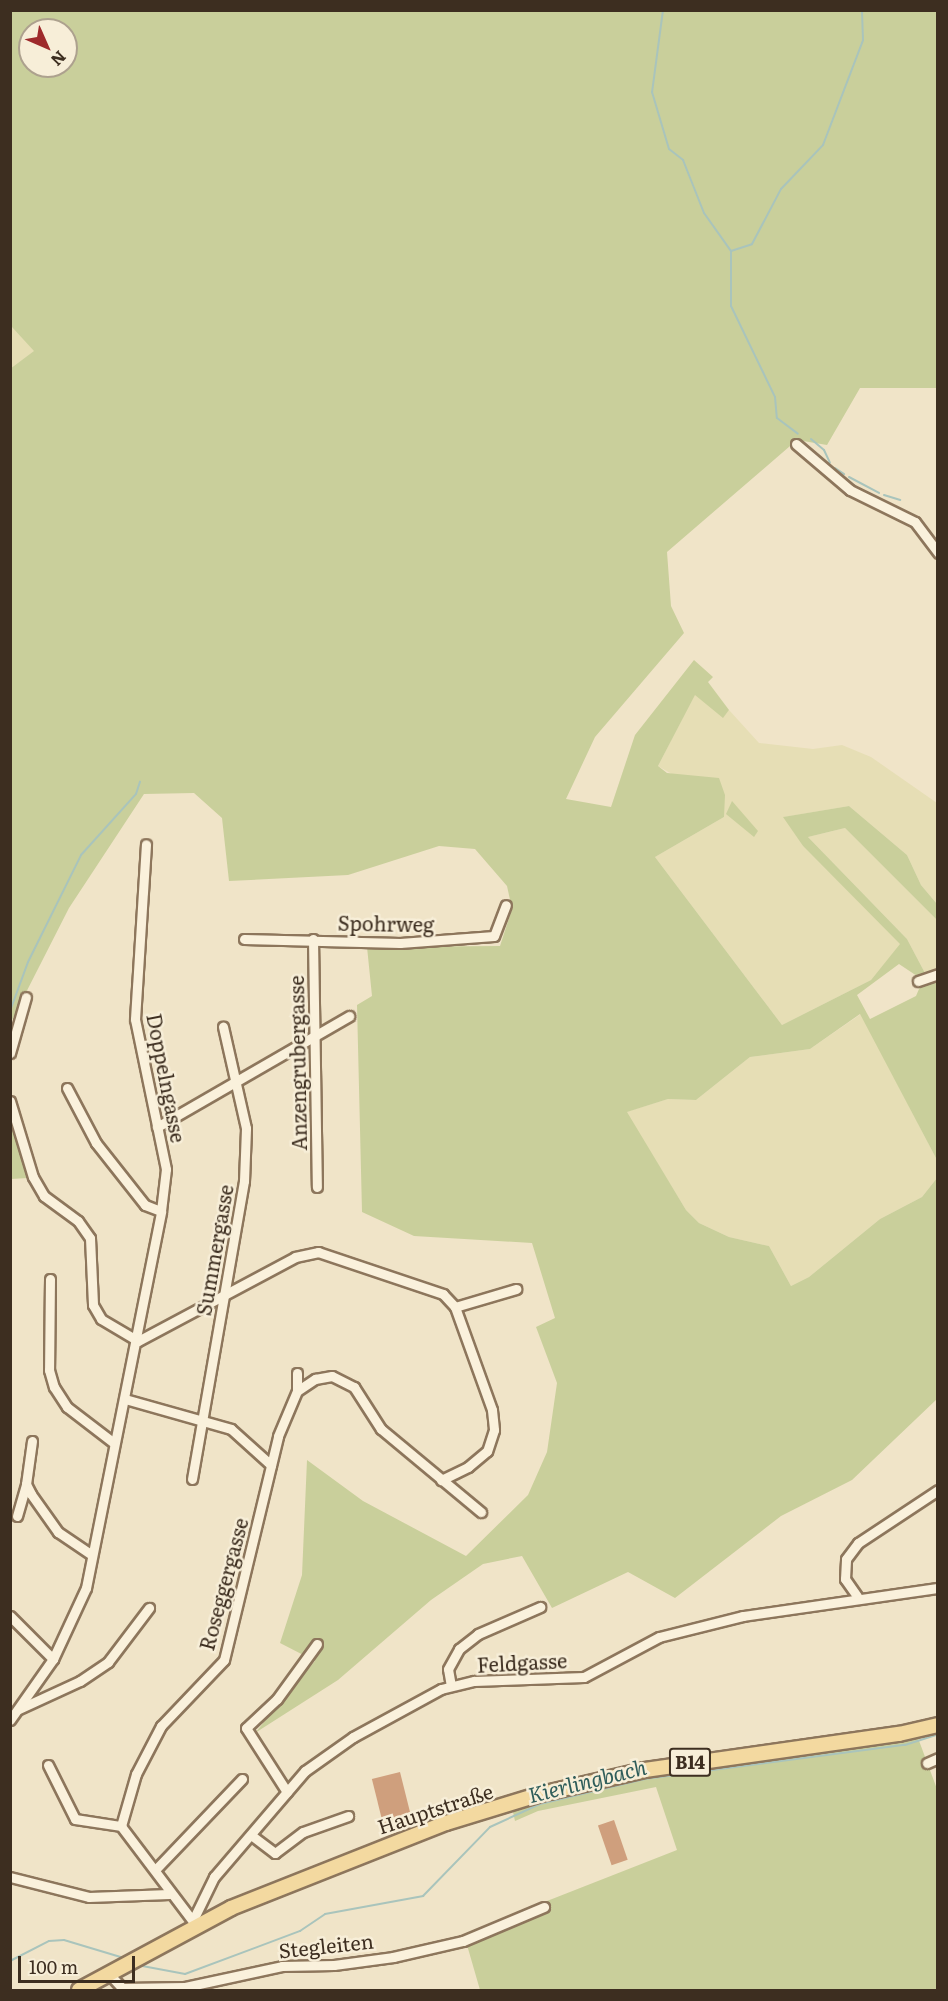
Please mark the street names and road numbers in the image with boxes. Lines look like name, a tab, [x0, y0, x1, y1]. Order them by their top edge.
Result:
street label: Spohrweg	[337, 910, 435, 936]
street label: Anzengrubergasse	[283, 975, 311, 1151]
street label: Doppelngasse	[143, 1011, 191, 1145]
street label: Summergasse	[191, 1183, 237, 1317]
street label: Roseggergasse	[194, 1515, 252, 1653]
street label: Feldgasse	[476, 1648, 568, 1676]
road number: B14	[668, 1747, 712, 1777]
street label: Hauptstraße	[374, 1778, 496, 1838]
street label: Stegleiten	[277, 1928, 375, 1962]

